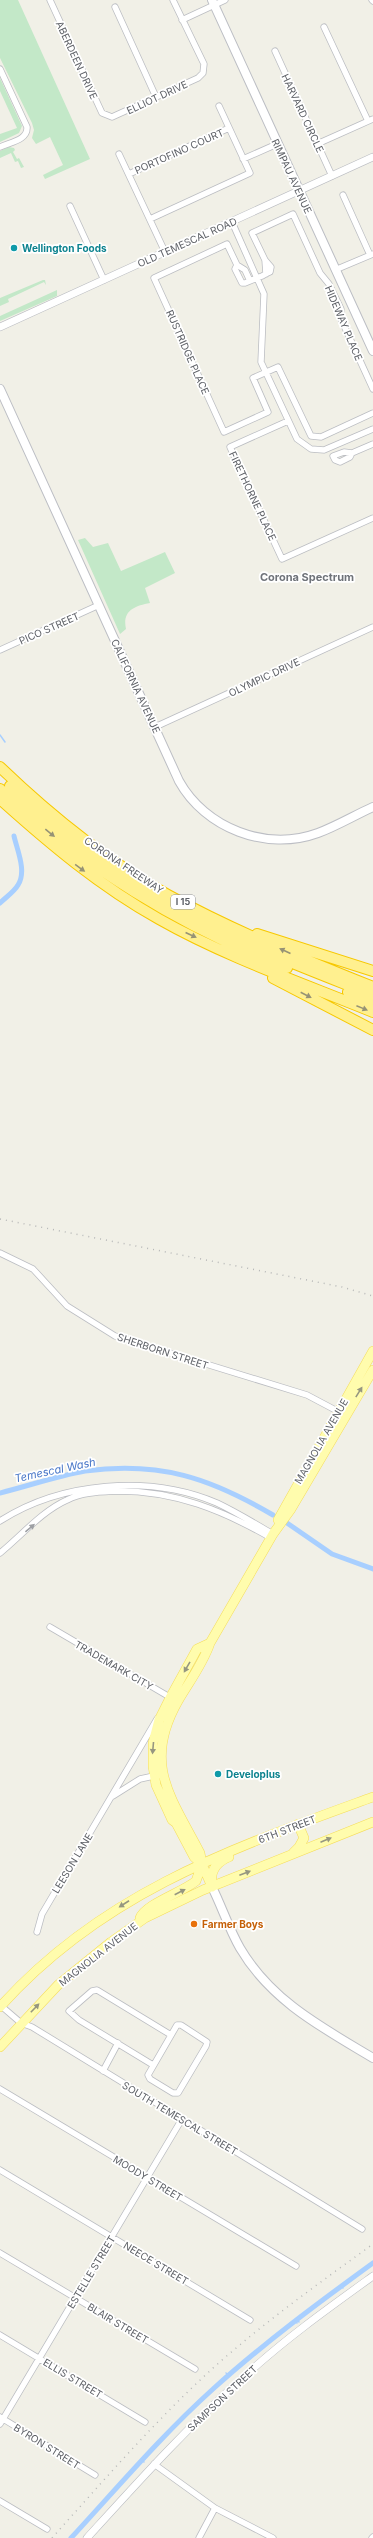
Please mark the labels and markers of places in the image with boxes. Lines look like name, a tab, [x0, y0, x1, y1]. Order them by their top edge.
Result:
place label: Wellington Foods	[22, 242, 107, 255]
marker: Wellington Foods	[9, 243, 19, 253]
place label: Developlus	[226, 1768, 281, 1780]
marker: Developlus	[213, 1769, 223, 1779]
place label: Farmer Boys	[202, 1918, 264, 1931]
marker: Farmer Boys	[189, 1919, 199, 1929]

